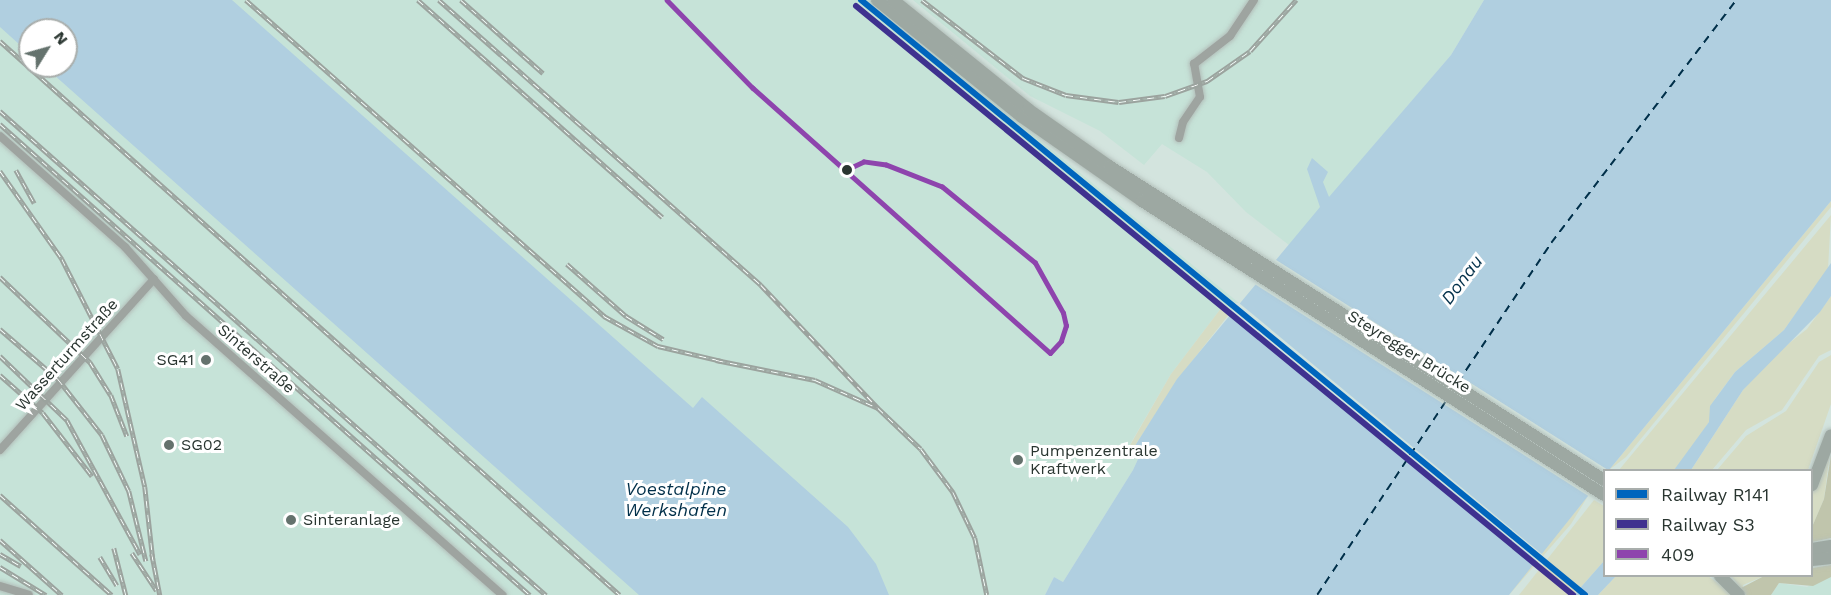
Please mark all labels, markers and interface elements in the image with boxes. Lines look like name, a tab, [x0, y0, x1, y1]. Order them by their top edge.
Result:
north arrow	[18, 18, 78, 78]
text: N	[50, 28, 72, 49]
unlabelled marker	[841, 164, 853, 176]
water label: Donau	[1437, 251, 1487, 309]
street label: Wasserturmstraße	[12, 295, 122, 415]
street label: Steyregger Brücke	[1344, 306, 1474, 398]
street label: Sinterstraße	[213, 320, 299, 398]
place label: SG41	[156, 350, 194, 370]
marker: SG41	[199, 353, 213, 367]
place label: SG02	[181, 435, 222, 455]
marker: SG02	[162, 438, 176, 452]
place label: Pumpenzentrale Kraftwerk	[1030, 441, 1158, 479]
marker: Pumpenzentrale Kraftwerk	[1011, 453, 1025, 467]
legend	[1603, 469, 1813, 577]
water label: Voestalpine Werkshafen	[625, 479, 727, 522]
text: Railway R141	[1661, 484, 1769, 505]
place label: Sinteranlage	[303, 510, 400, 530]
marker: Sinteranlage	[284, 513, 298, 527]
text: Railway S3	[1661, 514, 1755, 535]
text: 409	[1661, 544, 1694, 565]

